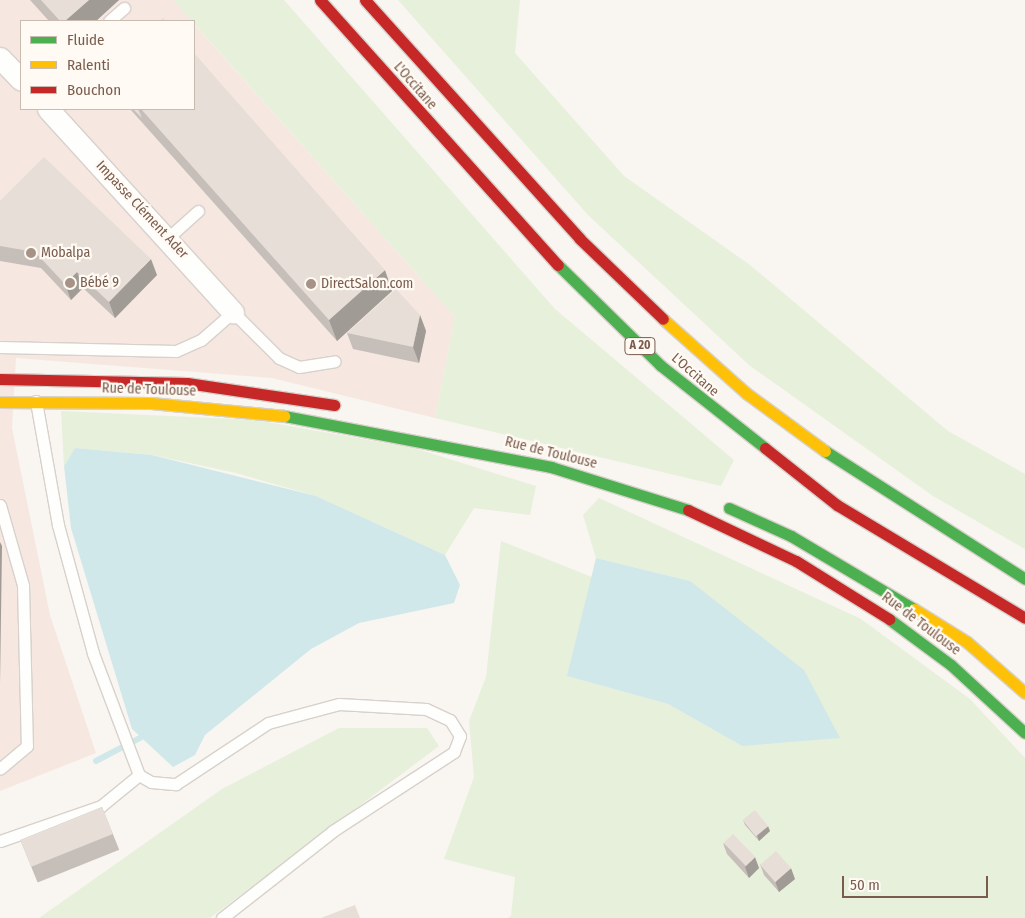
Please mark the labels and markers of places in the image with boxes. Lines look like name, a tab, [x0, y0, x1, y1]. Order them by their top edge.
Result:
place label: Mobalpa	[41, 245, 90, 261]
marker: Mobalpa	[25, 247, 37, 259]
place label: Bébé 9	[80, 275, 119, 291]
place label: DirectSalon.com	[321, 276, 413, 292]
marker: Bébé 9	[64, 277, 76, 289]
marker: DirectSalon.com	[305, 278, 317, 290]

